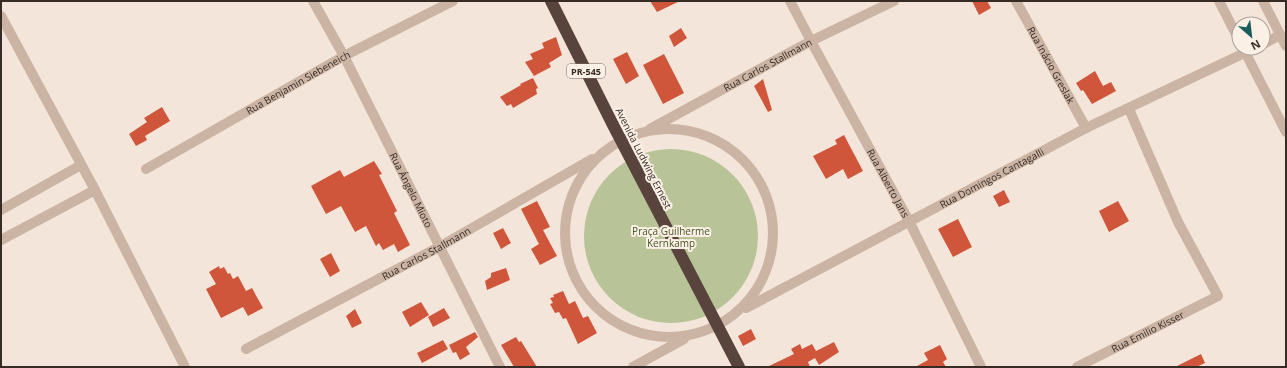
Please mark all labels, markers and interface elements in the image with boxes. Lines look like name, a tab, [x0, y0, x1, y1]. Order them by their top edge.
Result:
north arrow	[1231, 16, 1271, 56]
street label: Rua Inácio Greslak	[1024, 24, 1078, 107]
street label: Rua Carlos Stallmann	[721, 35, 814, 95]
text: N	[1248, 37, 1263, 54]
street label: Rua Benjamin Siebeneich	[243, 47, 353, 118]
road number: PR-545	[567, 64, 605, 78]
street label: Avenida Ludwing Ernest	[612, 105, 676, 211]
street label: Rua Domingos Cantagalli	[937, 145, 1046, 211]
street label: Rua Alberto Jans	[864, 146, 913, 220]
street label: Rua Ángelo Mioto	[386, 150, 436, 230]
street label: Rua Carlos Stallmann	[379, 223, 473, 283]
park label: Praça Guilherme Kernkamp	[632, 224, 710, 250]
street label: Rua Emilio Kisser	[1109, 307, 1186, 356]

